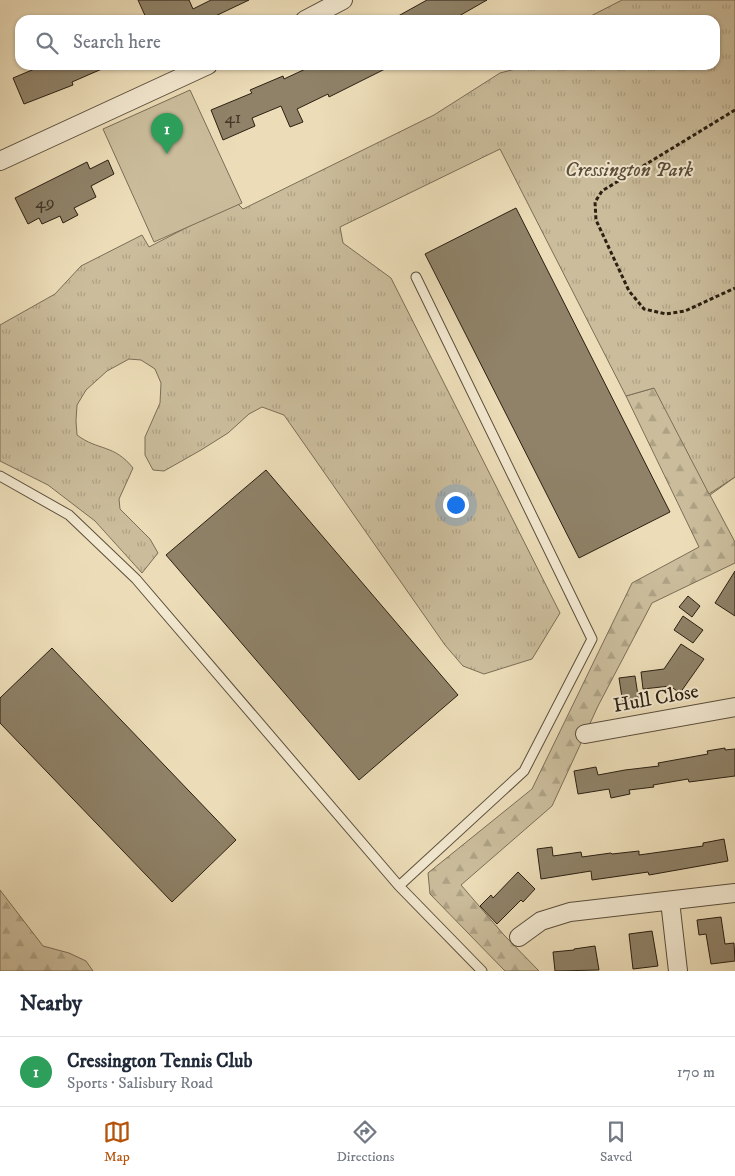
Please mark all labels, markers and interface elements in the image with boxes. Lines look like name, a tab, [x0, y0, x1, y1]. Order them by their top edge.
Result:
search box	[15, 15, 720, 70]
icon: search	[33, 29, 61, 57]
text: Search here	[73, 31, 161, 54]
house number: 41	[225, 107, 241, 129]
pin: 1	[151, 113, 183, 154]
park label: Cressington Park	[565, 158, 694, 183]
house number: 49	[35, 192, 55, 214]
your location	[443, 492, 469, 518]
street label: Hull Close	[611, 679, 701, 719]
text: Nearby	[20, 991, 82, 1017]
text: Cressington Tennis Club	[67, 1050, 252, 1073]
text: 1	[33, 1062, 39, 1082]
text: 170 m	[677, 1062, 715, 1082]
text: Sports · Salisbury Road	[67, 1073, 213, 1093]
tab: Map	[103, 1118, 131, 1166]
tab: Directions	[336, 1118, 394, 1166]
tab: Saved	[600, 1118, 632, 1166]

